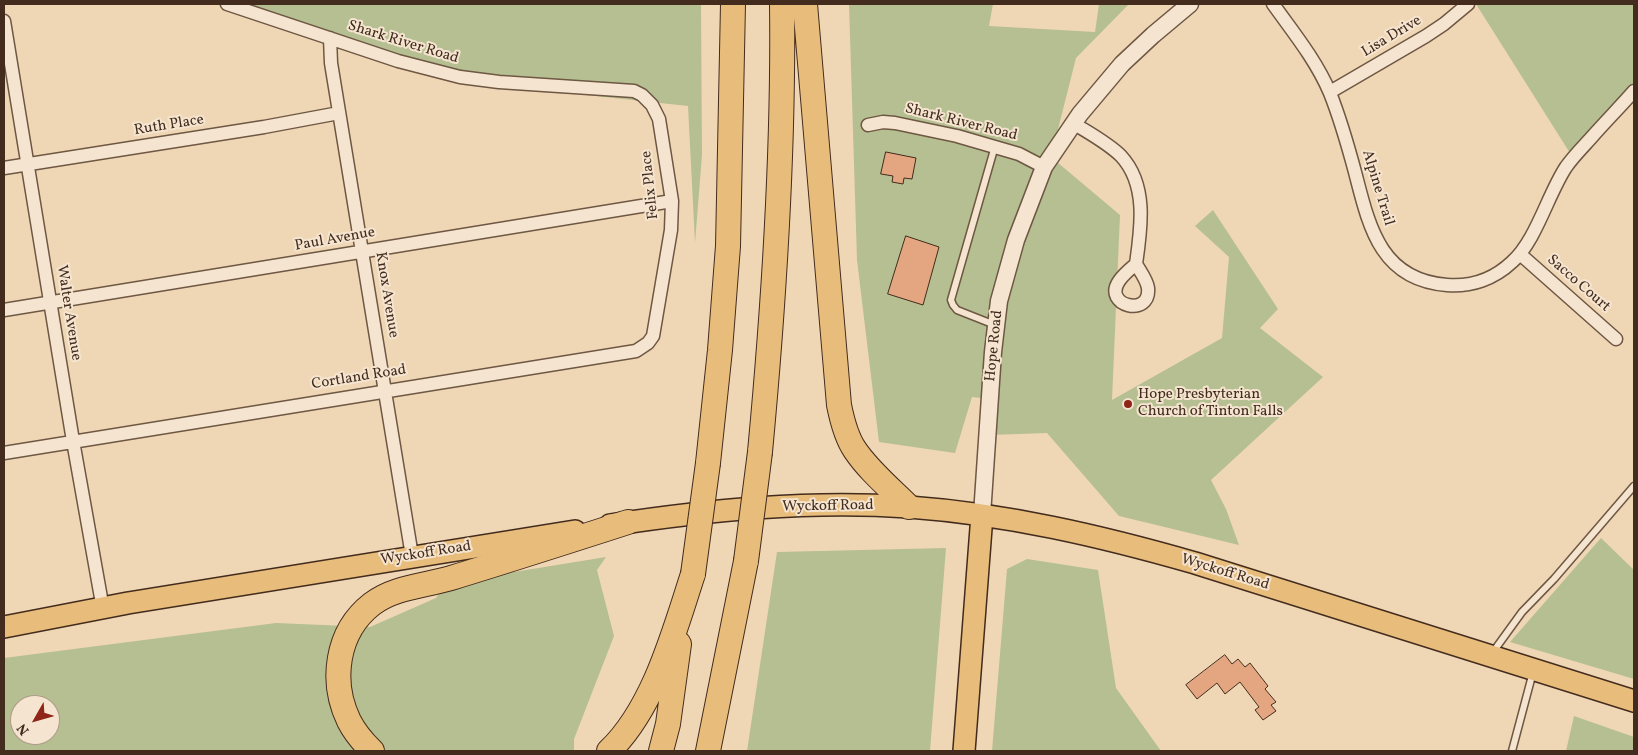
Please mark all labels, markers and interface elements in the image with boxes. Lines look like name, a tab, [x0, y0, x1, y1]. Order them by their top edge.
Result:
street label: Lisa Drive	[1359, 12, 1425, 62]
street label: Shark River Road	[345, 18, 461, 68]
street label: Shark River Road	[903, 100, 1019, 146]
street label: Ruth Place	[133, 112, 205, 140]
street label: Alpine Trail	[1357, 148, 1397, 228]
street label: Felix Place	[638, 150, 664, 220]
street label: Paul Avenue	[293, 224, 377, 256]
street label: Knox Avenue	[370, 251, 402, 339]
street label: Sacco Court	[1543, 252, 1613, 316]
street label: Walter Avenue	[52, 264, 84, 362]
street label: Hope Road	[982, 309, 1008, 383]
street label: Cortland Road	[310, 362, 408, 394]
place label: Hope Presbyterian Church of Tinton Falls	[1138, 386, 1283, 421]
marker: Hope Presbyterian Church of Tinton Falls	[1122, 398, 1134, 410]
street label: Wyckoff Road	[782, 497, 874, 517]
street label: Wyckoff Road	[379, 538, 473, 570]
street label: Wyckoff Road	[1179, 551, 1271, 595]
north arrow	[10, 695, 60, 745]
text: N	[13, 719, 34, 739]

